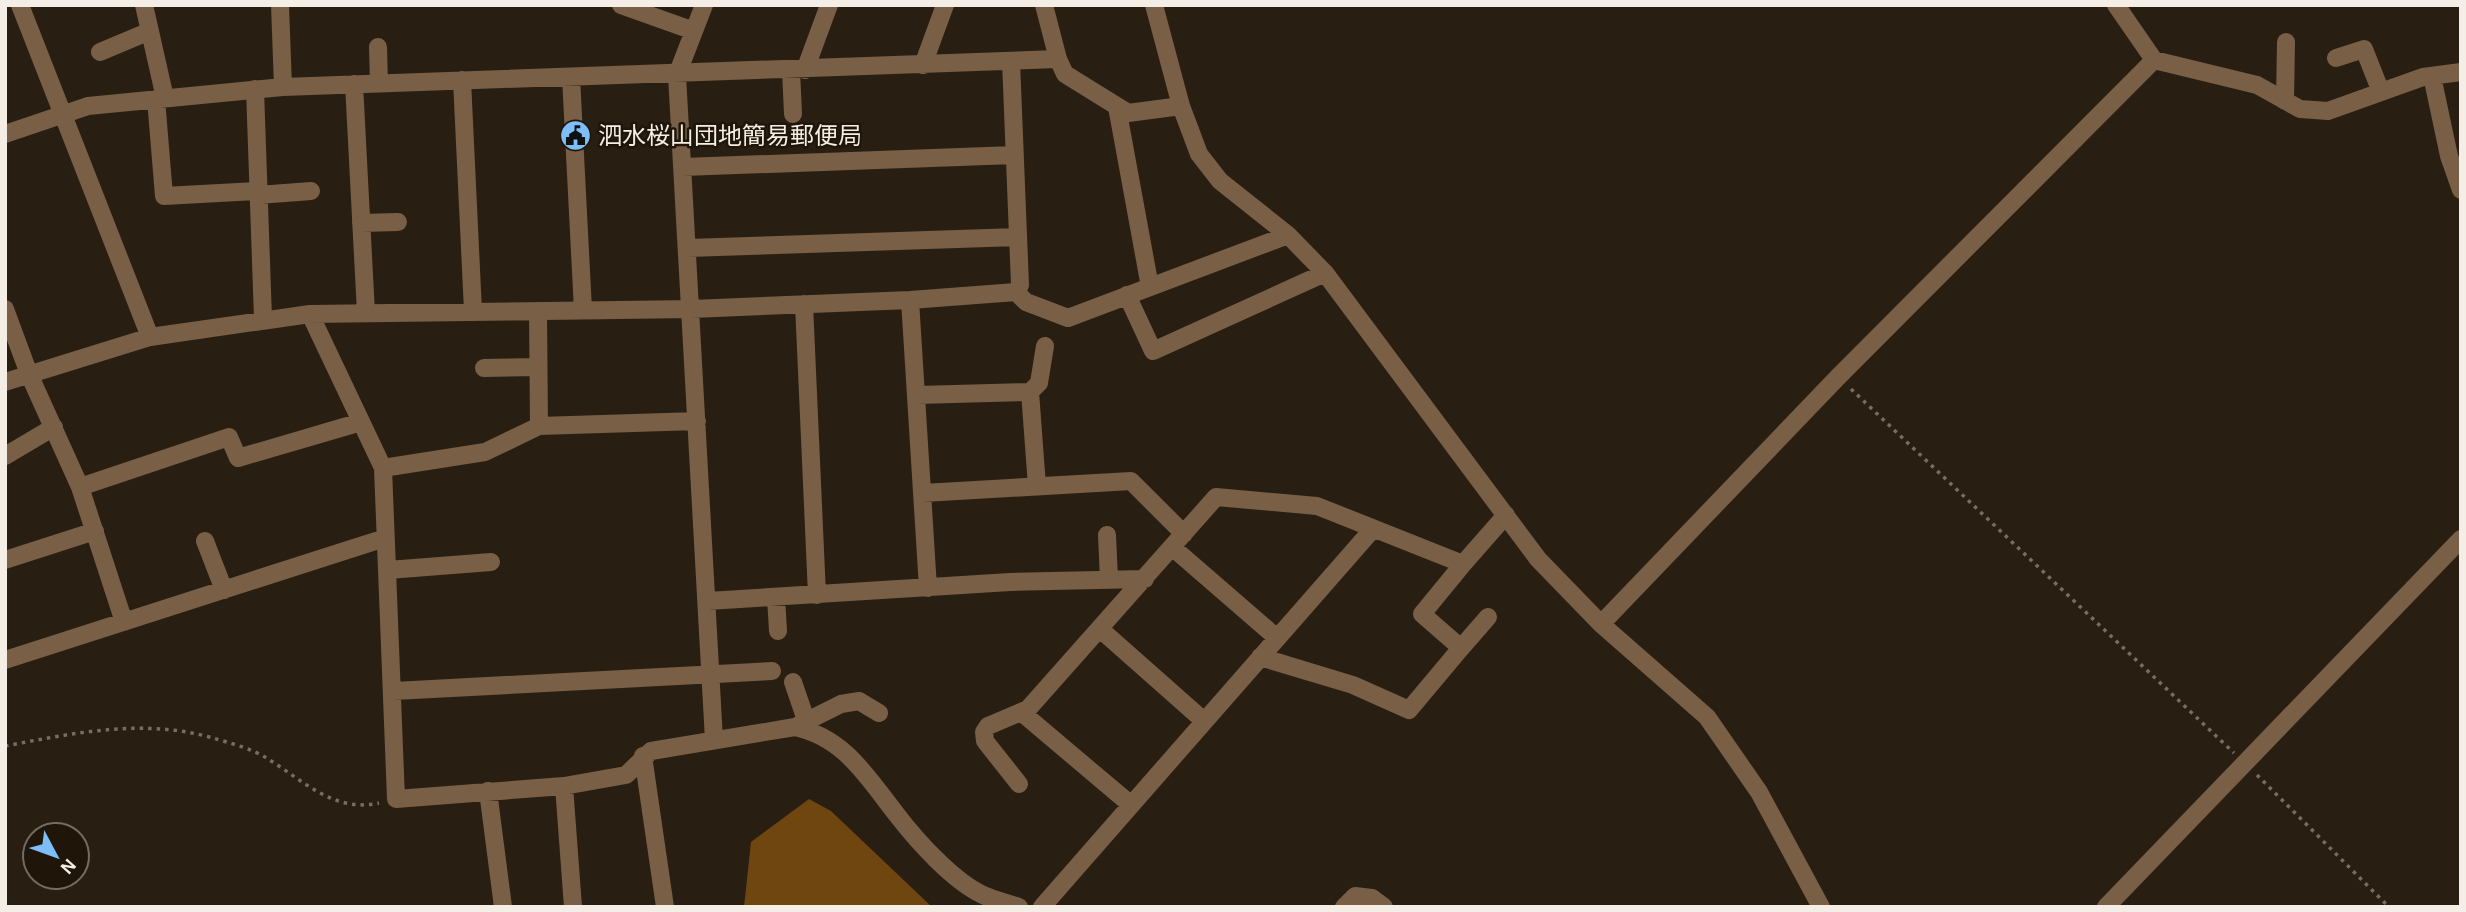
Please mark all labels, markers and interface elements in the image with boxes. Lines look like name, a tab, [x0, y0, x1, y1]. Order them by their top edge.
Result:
public building icon: 泗水桜山団地簡易郵便局	[558, 119, 592, 153]
place label: 泗水桜山団地簡易郵便局	[598, 123, 862, 149]
north arrow	[21, 821, 91, 891]
text: N	[56, 855, 79, 877]

